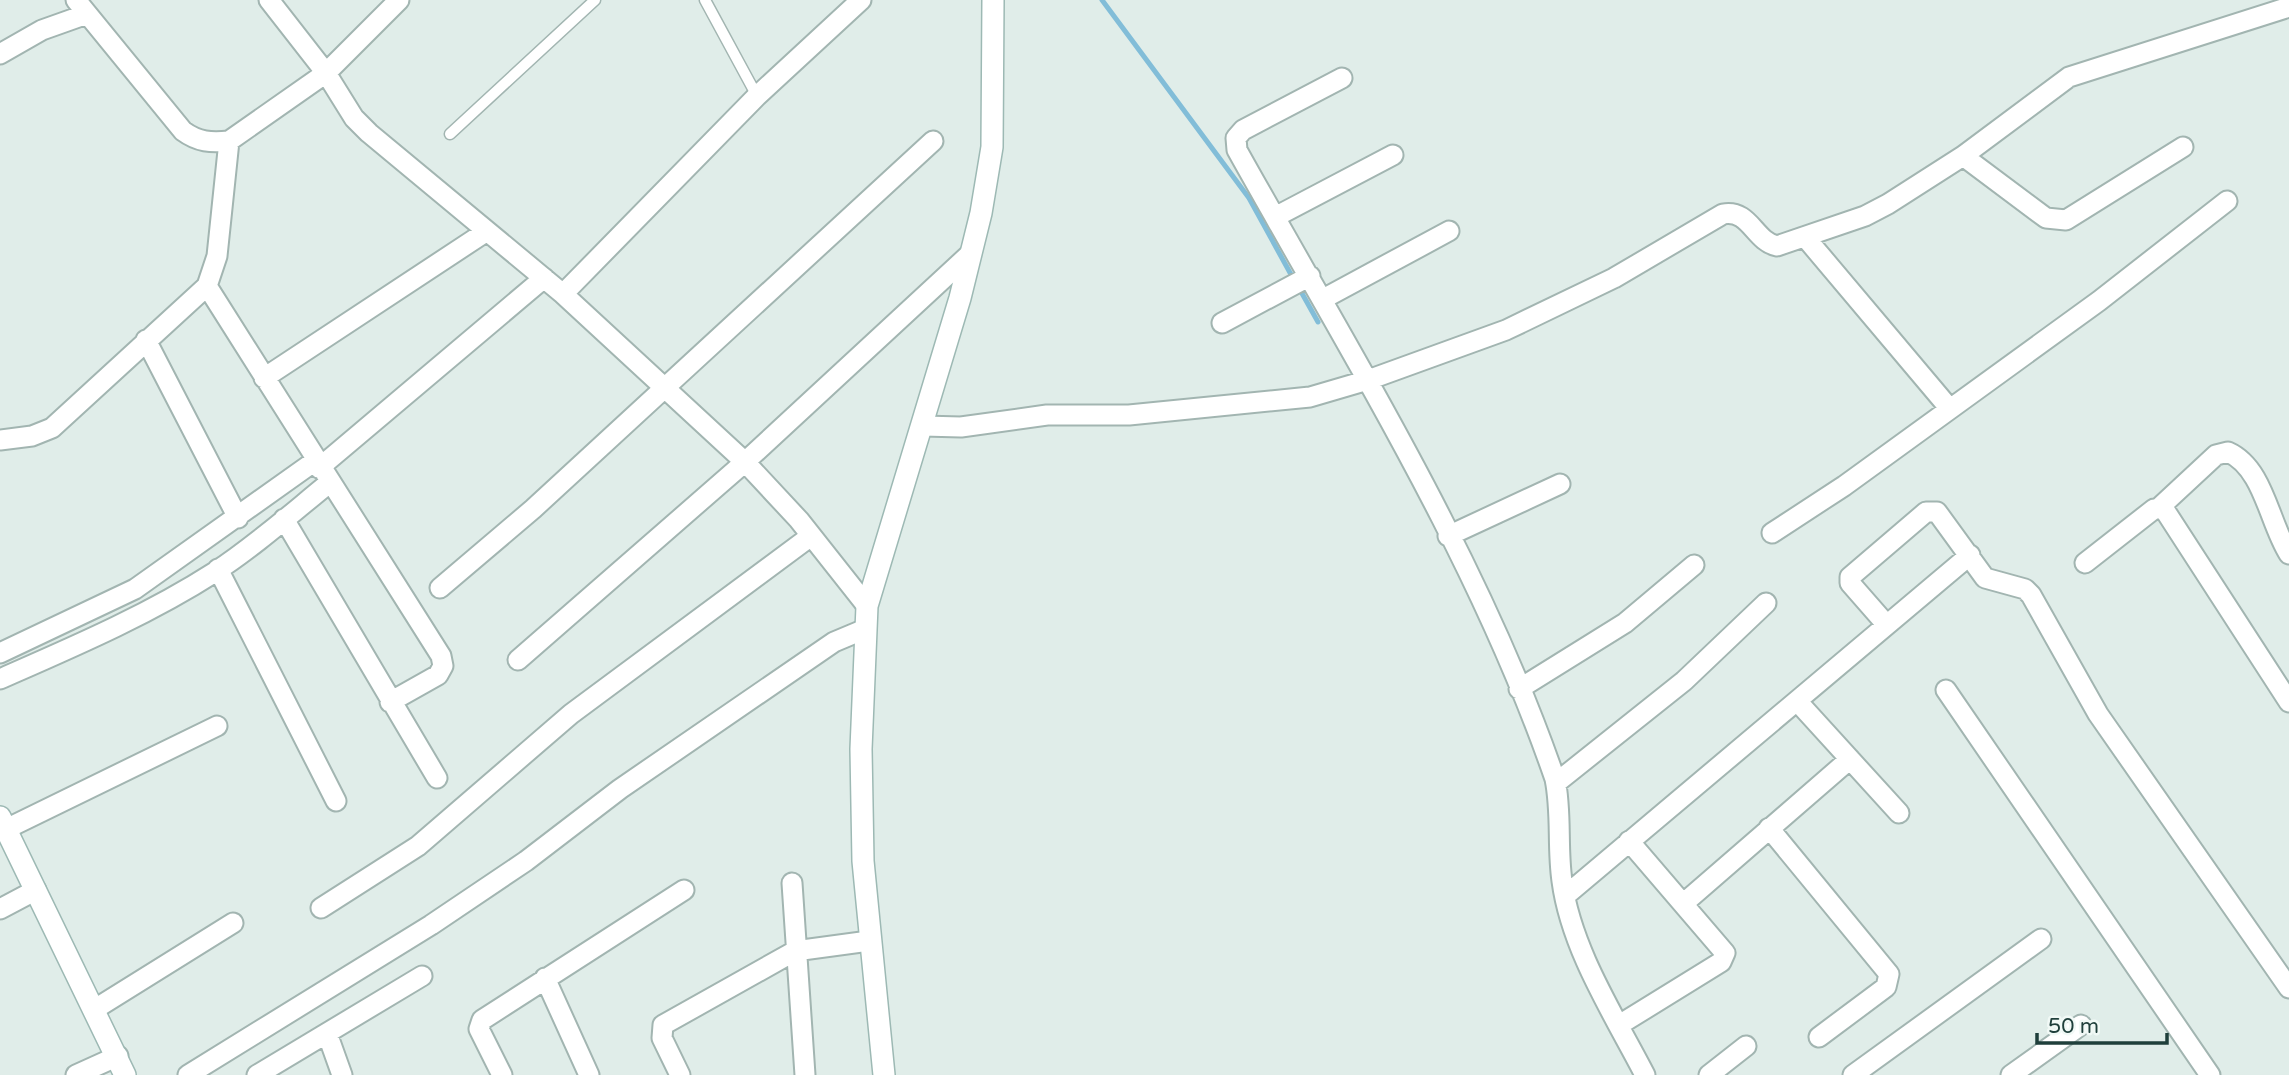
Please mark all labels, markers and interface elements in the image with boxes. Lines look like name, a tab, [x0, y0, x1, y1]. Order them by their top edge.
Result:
scale bar	[2037, 1002, 2166, 1046]
text: 50 m	[2048, 1014, 2099, 1039]

